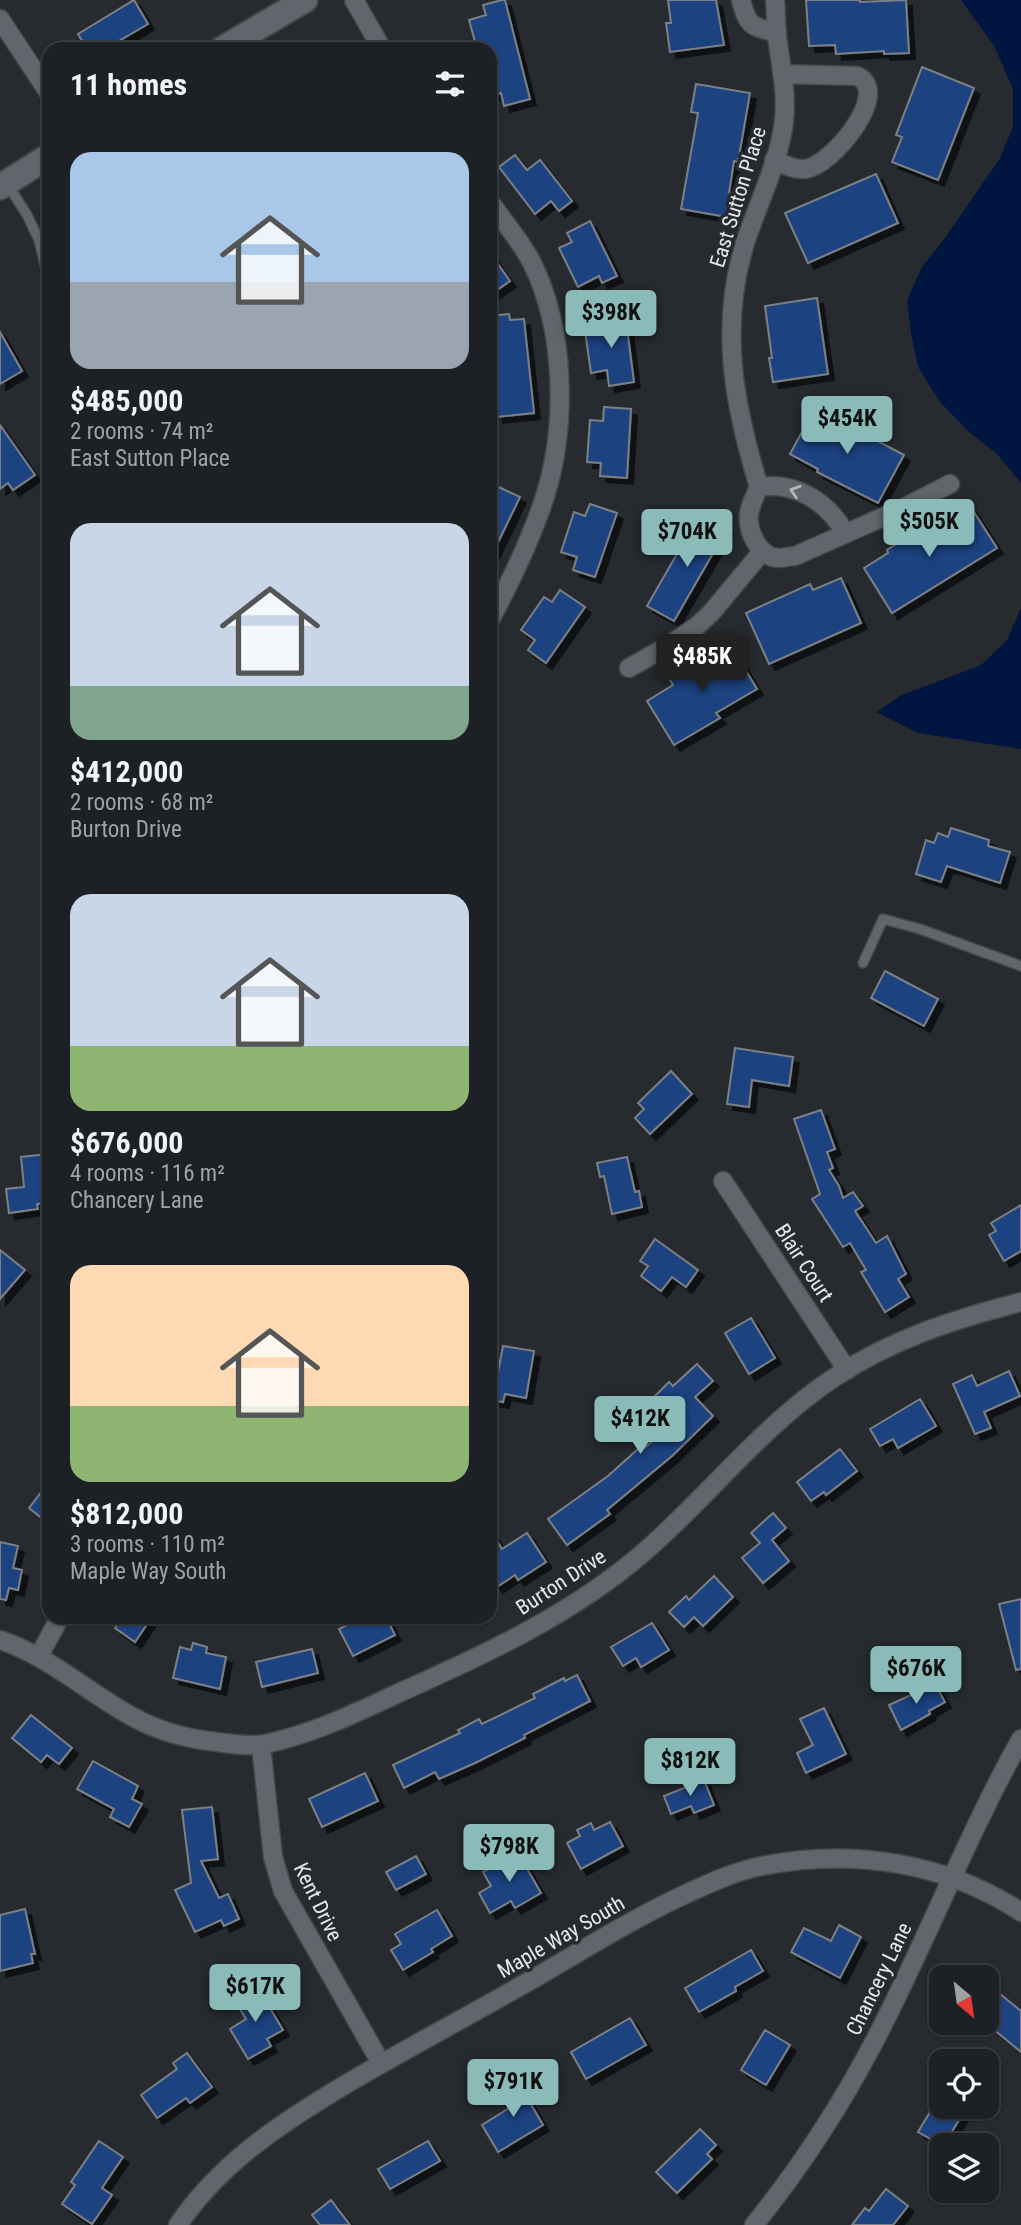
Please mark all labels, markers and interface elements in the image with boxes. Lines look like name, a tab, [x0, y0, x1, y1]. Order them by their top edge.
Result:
icon: filters	[431, 65, 469, 103]
text: 11 homes	[70, 67, 187, 102]
street label: East Sutton Place	[705, 124, 771, 270]
icon: home	[207, 197, 333, 323]
pin: $398K	[562, 290, 660, 350]
text: $398K	[581, 299, 641, 326]
text: $485,000	[70, 383, 183, 418]
pin: $454K	[798, 396, 896, 456]
text: $454K	[817, 405, 877, 432]
text: 2 rooms · 74 m²	[70, 418, 213, 445]
text: East Sutton Place	[70, 445, 230, 472]
one-way arrow	[789, 484, 801, 499]
pin: $505K	[880, 500, 978, 559]
text: $505K	[899, 508, 959, 535]
pin: $704K	[638, 510, 736, 569]
text: $704K	[657, 518, 717, 545]
icon: home	[207, 568, 333, 694]
pin: $485K	[653, 634, 751, 694]
text: $485K	[672, 643, 732, 670]
text: $412,000	[70, 754, 183, 789]
text: 2 rooms · 68 m²	[70, 789, 213, 816]
text: Burton Drive	[70, 816, 182, 843]
icon: home	[207, 939, 333, 1065]
text: $676,000	[70, 1125, 183, 1160]
text: 4 rooms · 116 m²	[70, 1160, 225, 1187]
text: Chancery Lane	[70, 1187, 204, 1214]
street label: Blair Court	[770, 1220, 838, 1306]
icon: home	[207, 1310, 333, 1436]
pin: $412K	[591, 1396, 689, 1456]
text: $412K	[610, 1405, 670, 1432]
text: $812,000	[70, 1496, 183, 1531]
text: 3 rooms · 110 m²	[70, 1531, 225, 1558]
street label: Burton Drive	[512, 1544, 610, 1620]
text: Maple Way South	[70, 1558, 226, 1585]
pin: $676K	[867, 1646, 965, 1706]
text: $676K	[886, 1655, 946, 1682]
pin: $812K	[641, 1738, 739, 1798]
text: $812K	[660, 1747, 720, 1774]
pin: $798K	[460, 1825, 558, 1884]
text: $798K	[479, 1833, 539, 1860]
street label: Kent Drive	[289, 1859, 347, 1945]
street label: Maple Way South	[493, 1891, 629, 1983]
street label: Chancery Lane	[841, 1919, 917, 2039]
pin: $617K	[206, 1965, 304, 2024]
north arrow	[929, 1965, 999, 2035]
map controls	[929, 1965, 999, 2203]
text: $617K	[225, 1973, 285, 2000]
button: locate	[929, 2049, 999, 2119]
pin: $791K	[464, 2060, 562, 2119]
text: $791K	[483, 2068, 543, 2095]
button: layers	[929, 2133, 999, 2203]

